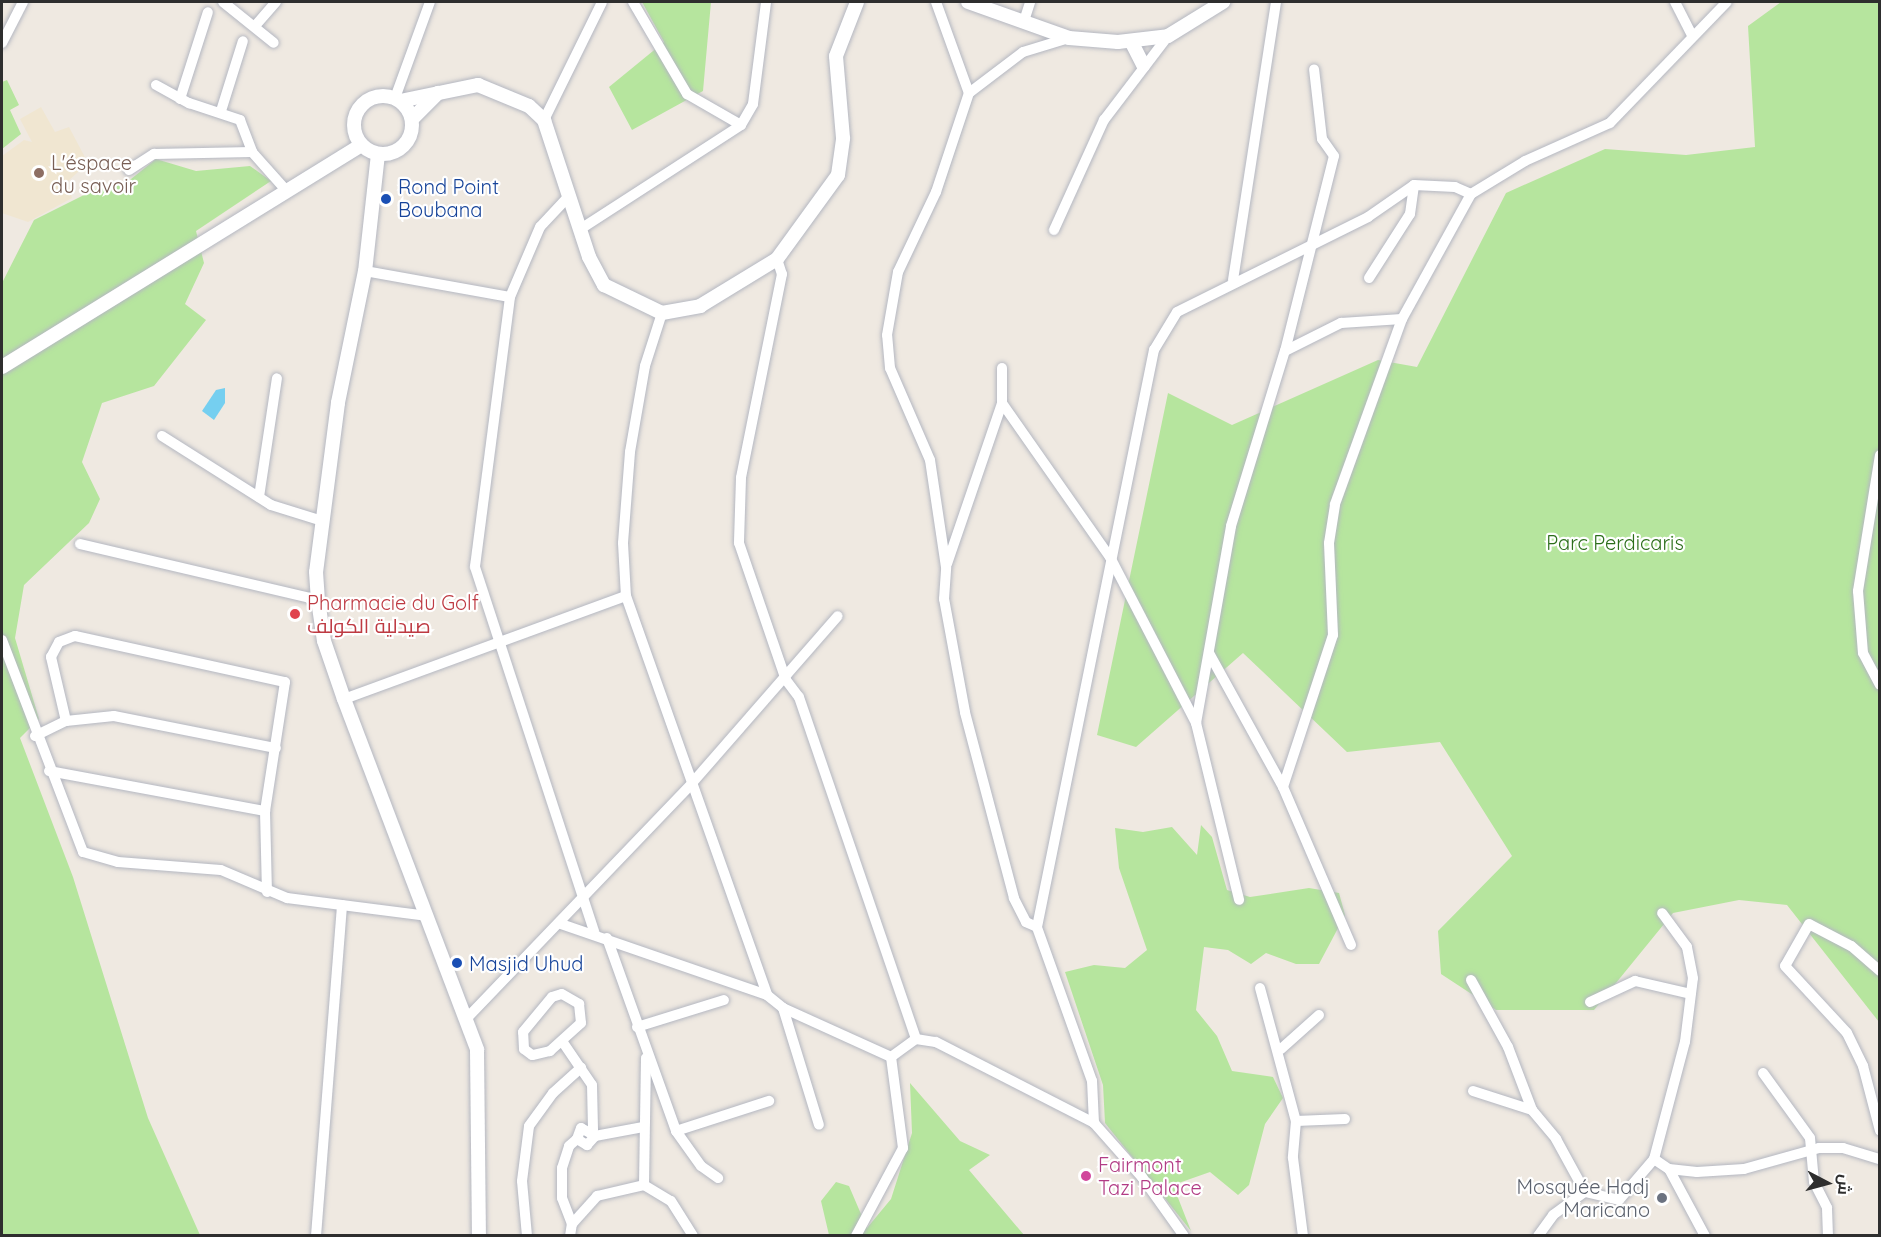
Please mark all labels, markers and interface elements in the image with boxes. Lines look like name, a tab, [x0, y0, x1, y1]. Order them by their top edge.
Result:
place label: L'éspace du savoir	[51, 150, 136, 197]
marker: L'éspace du savoir	[32, 166, 46, 180]
place label: Rond Point Boubana	[398, 175, 499, 222]
marker: Rond Point Boubana	[379, 192, 393, 206]
park label: Parc Perdicaris	[1546, 530, 1684, 554]
place label: Pharmacie du Golf صيدلية الكولف	[307, 590, 479, 637]
marker: Pharmacie du Golf صيدلية الكولف	[288, 607, 302, 621]
place label: Masjid Uhud	[469, 951, 583, 975]
marker: Masjid Uhud	[450, 956, 464, 970]
place label: Fairmont Tazi Palace	[1098, 1152, 1202, 1199]
north arrow	[1797, 1153, 1857, 1213]
marker: Fairmont Tazi Palace	[1079, 1169, 1093, 1183]
place label: Mosquée Hadj Maricano	[1516, 1174, 1650, 1221]
text: ش	[1834, 1174, 1856, 1196]
marker: Mosquée Hadj Maricano	[1655, 1191, 1669, 1205]

